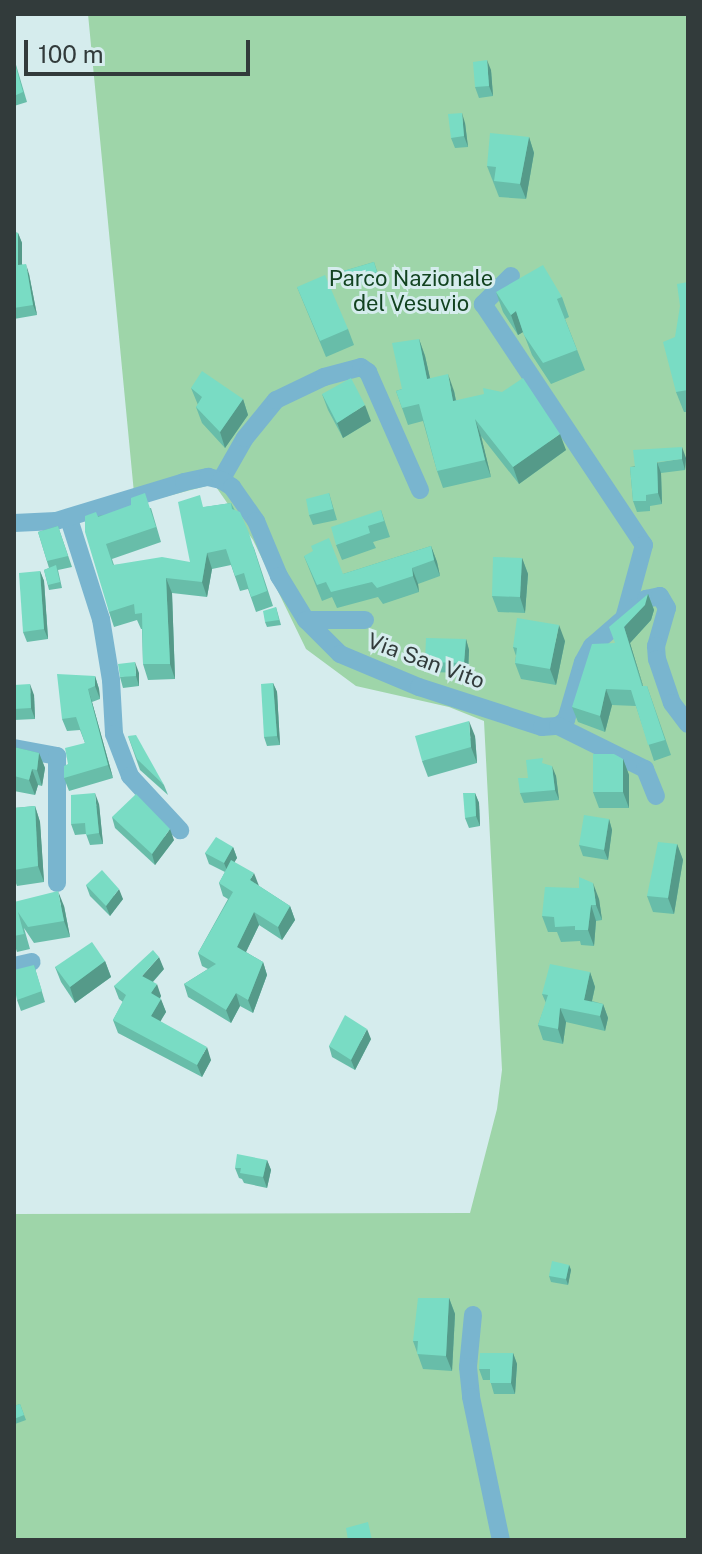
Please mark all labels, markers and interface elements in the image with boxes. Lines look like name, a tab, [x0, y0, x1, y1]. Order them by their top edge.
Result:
scale bar	[28, 24, 254, 74]
text: 100 m	[38, 40, 104, 68]
park label: Parco Nazionale del Vesuvio	[329, 265, 493, 316]
street label: Via San Vito	[363, 627, 489, 695]

